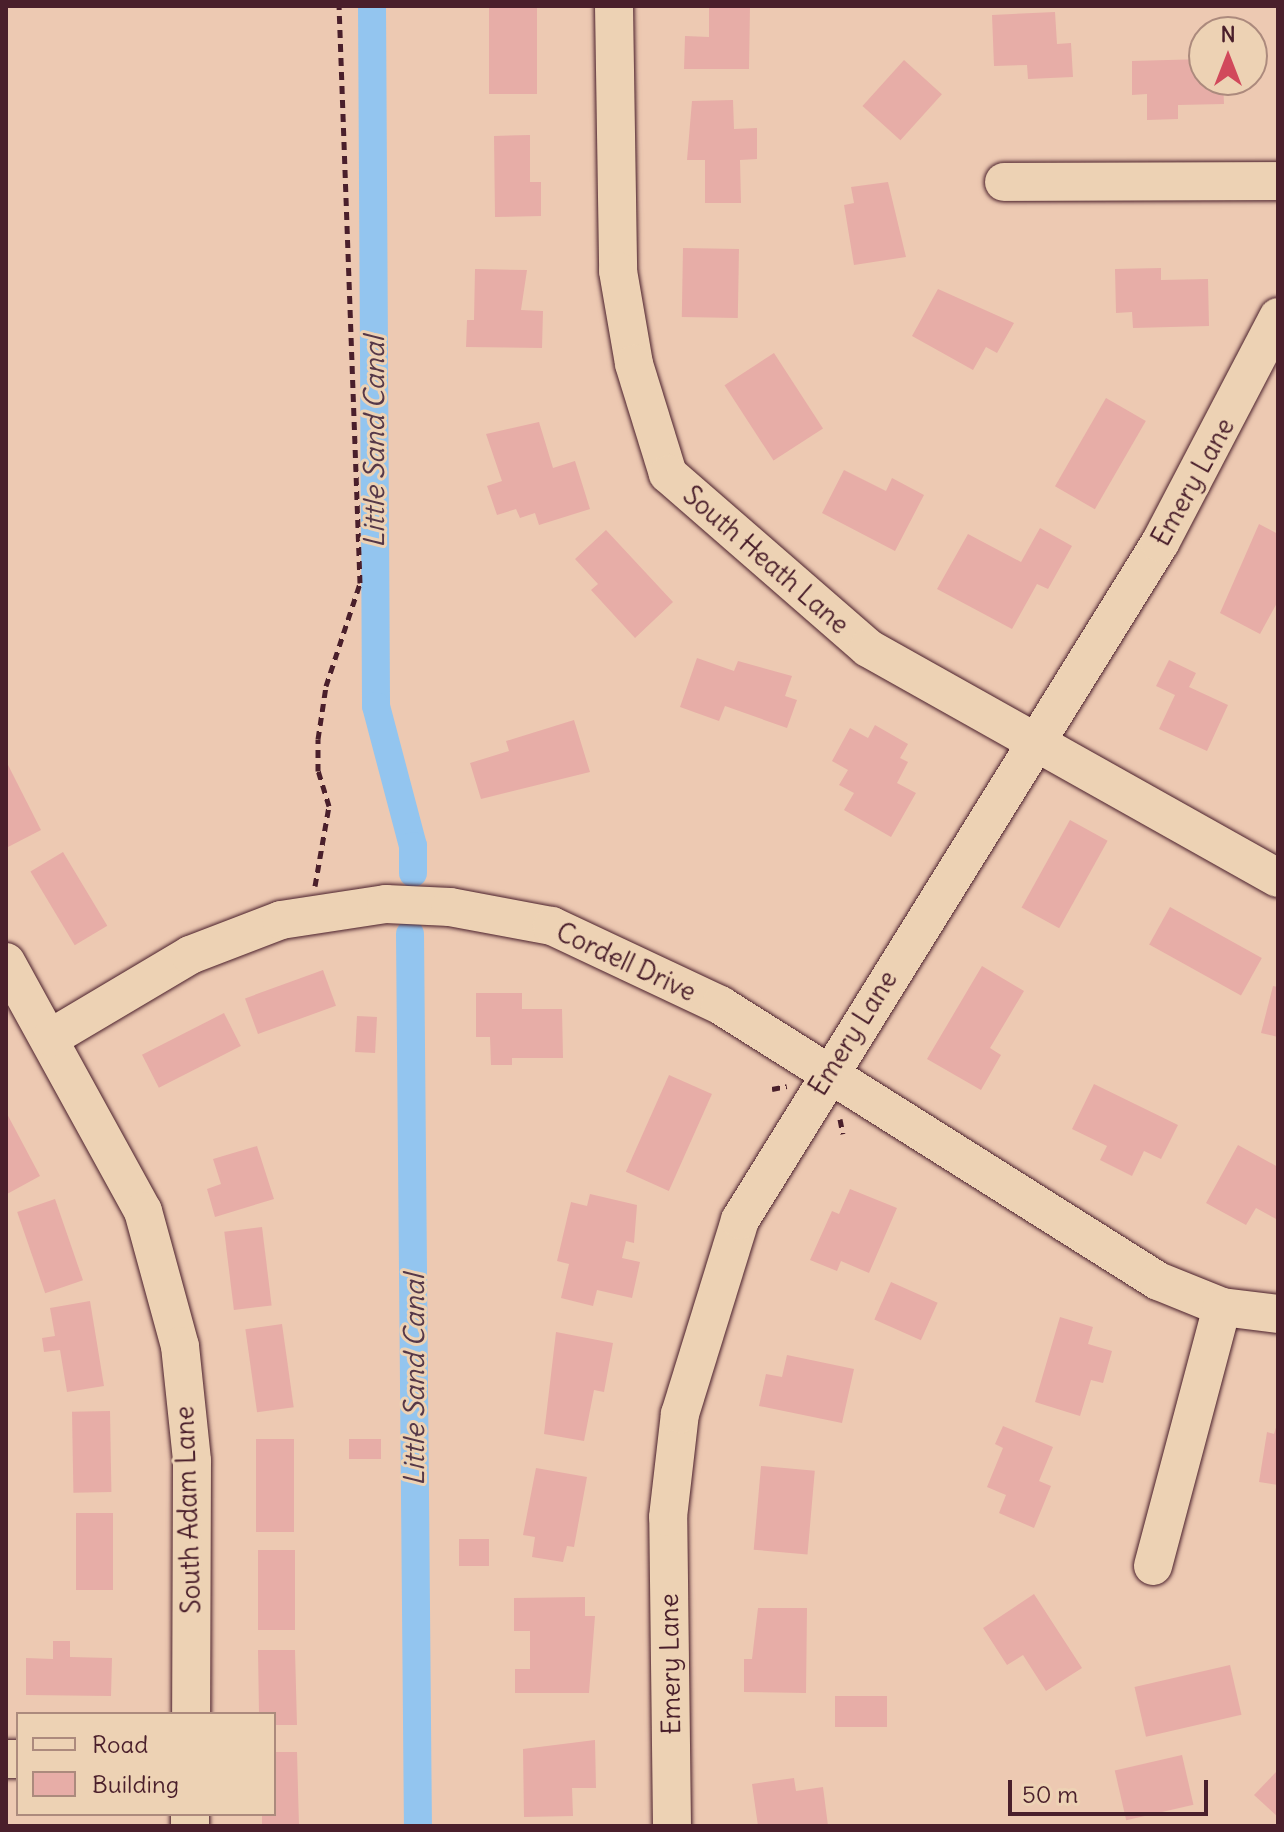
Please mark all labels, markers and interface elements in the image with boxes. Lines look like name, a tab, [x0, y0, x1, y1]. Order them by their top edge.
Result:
north arrow	[1188, 16, 1268, 96]
text: N	[1220, 20, 1236, 48]
water label: Little Sand Canal	[357, 336, 391, 548]
street label: Emery Lane	[1145, 413, 1241, 551]
street label: South Heath Lane	[677, 480, 855, 640]
street label: Cordell Drive	[551, 916, 701, 1008]
street label: Emery Lane	[802, 965, 904, 1101]
water label: Little Sand Canal	[397, 1274, 431, 1486]
street label: South Adam Lane	[169, 1406, 207, 1614]
street label: Emery Lane	[653, 1593, 687, 1735]
legend	[16, 1712, 276, 1816]
text: Road	[92, 1729, 148, 1759]
scale bar	[1012, 1764, 1212, 1814]
text: Building	[92, 1769, 179, 1799]
text: 50 m	[1022, 1779, 1078, 1809]

